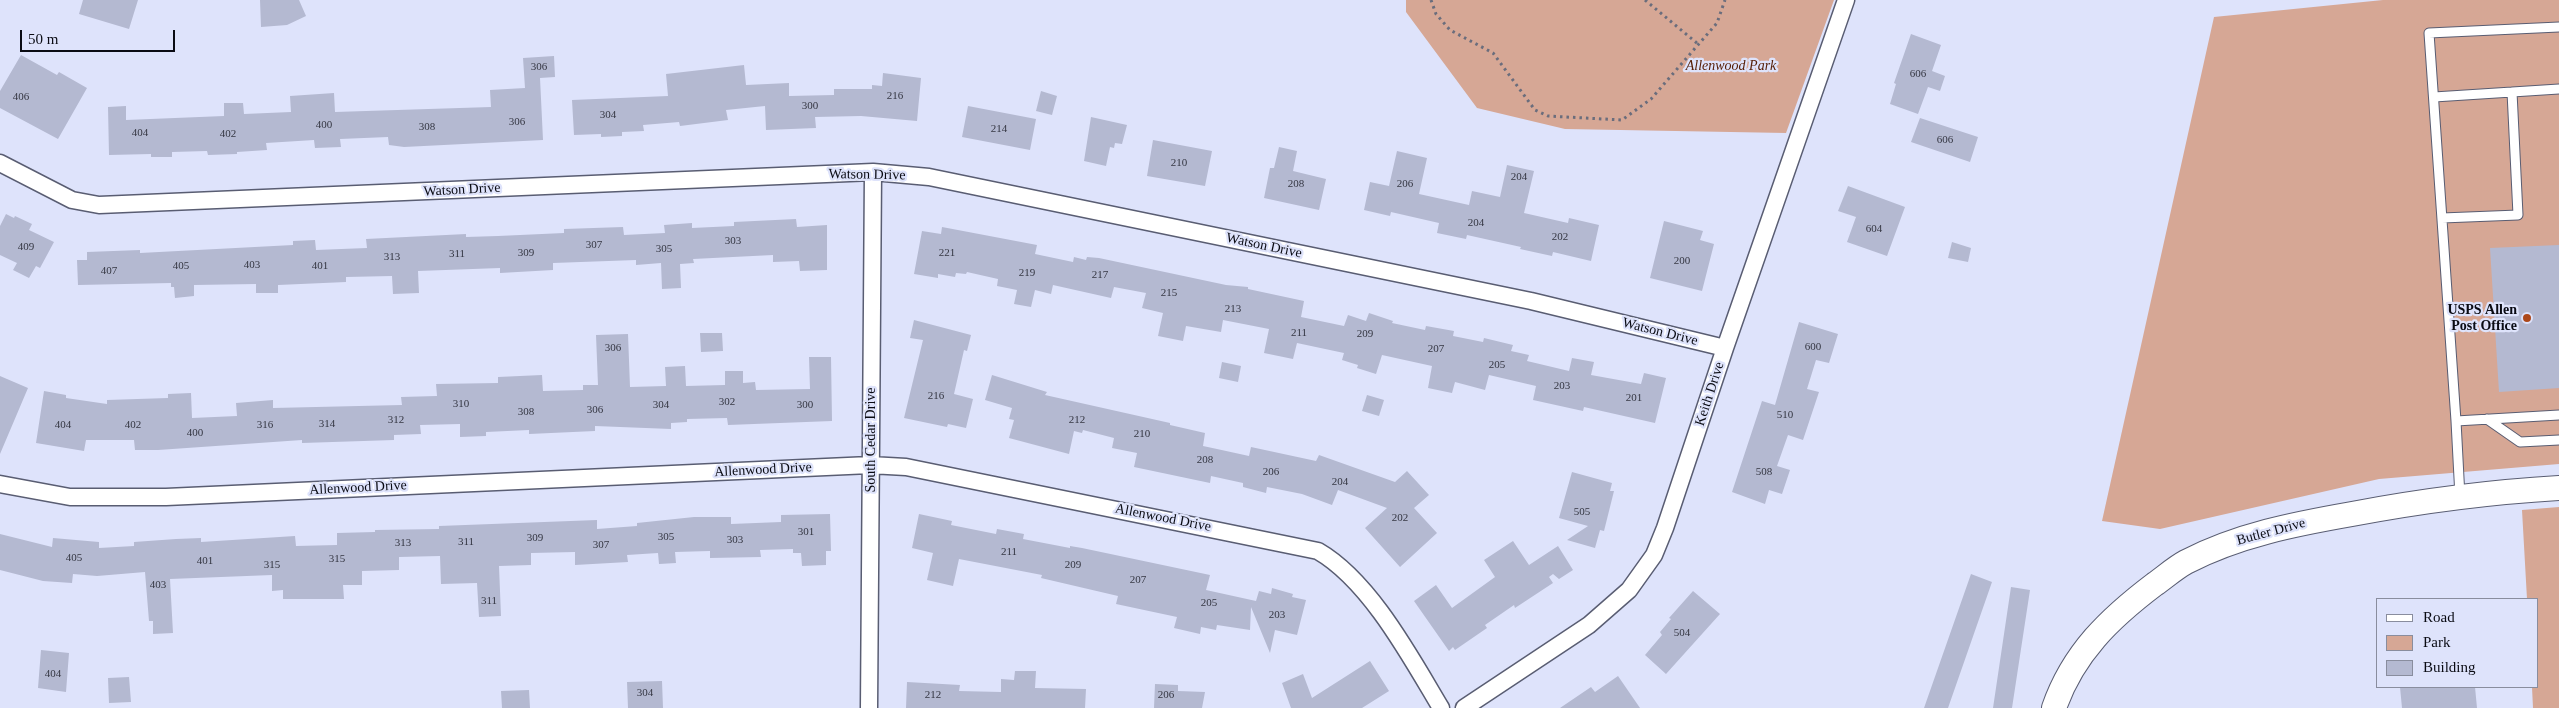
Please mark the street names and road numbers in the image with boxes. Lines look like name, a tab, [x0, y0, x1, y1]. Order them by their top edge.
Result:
street label: Watson Drive	[828, 166, 906, 184]
street label: Watson Drive	[423, 180, 501, 200]
street label: Watson Drive	[1225, 230, 1303, 262]
street label: Watson Drive	[1621, 315, 1699, 349]
street label: Keith Drive	[1692, 360, 1728, 428]
street label: South Cedar Drive	[863, 388, 879, 492]
street label: Allenwood Drive	[714, 459, 812, 481]
street label: Allenwood Drive	[309, 477, 407, 499]
street label: Allenwood Drive	[1113, 500, 1213, 536]
street label: Butler Drive	[2235, 515, 2307, 549]

